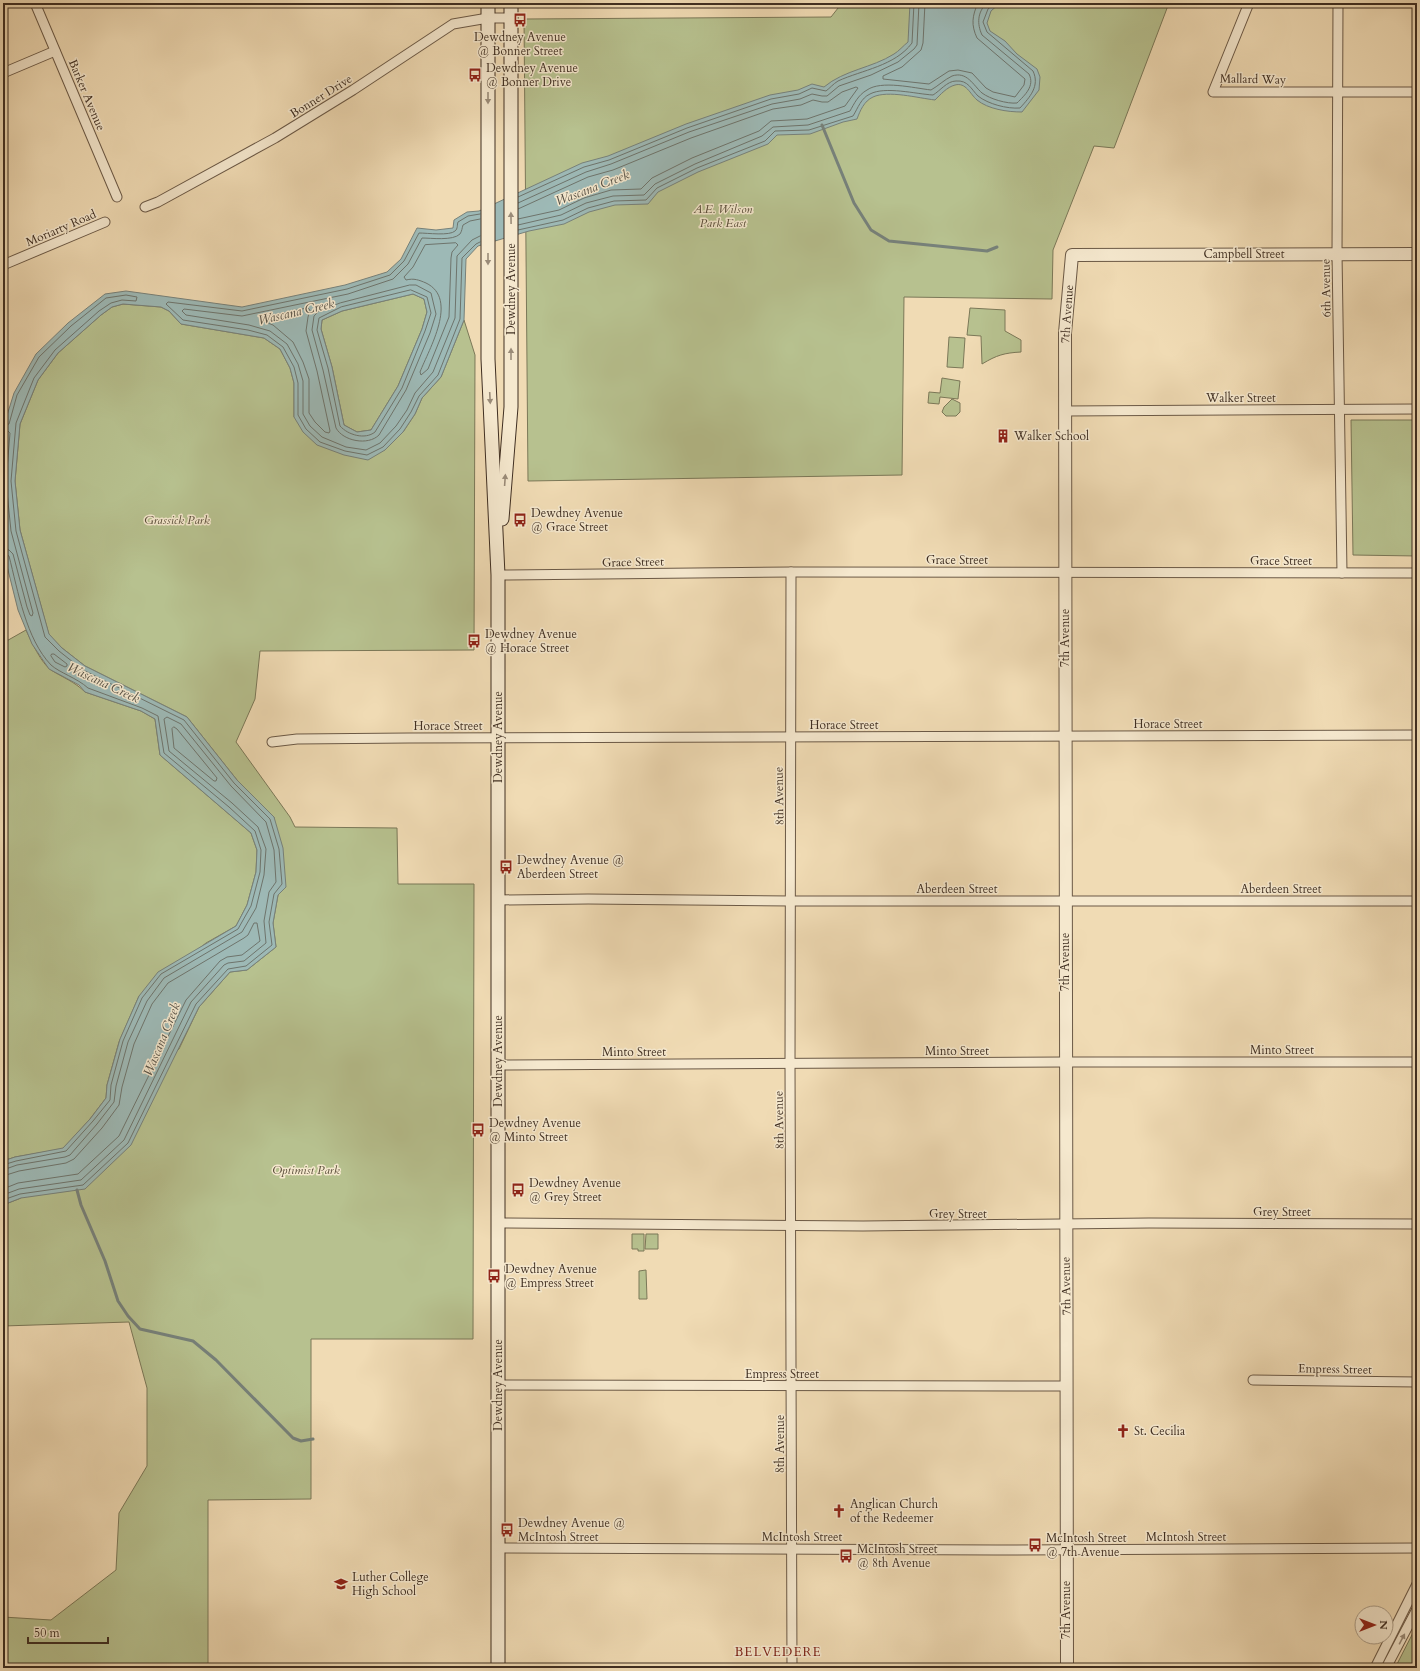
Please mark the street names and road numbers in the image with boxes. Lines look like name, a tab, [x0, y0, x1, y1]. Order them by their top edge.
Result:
street label: Barker Avenue	[65, 57, 109, 133]
street label: Mallard Way	[1220, 70, 1287, 88]
street label: Bonner Drive	[287, 71, 355, 121]
street label: Moriarty Road	[23, 206, 99, 250]
street label: Dewdney Avenue	[503, 243, 519, 335]
street label: Campbell Street	[1204, 246, 1285, 262]
street label: 6th Avenue	[1317, 259, 1335, 317]
street label: 7th Avenue	[1057, 284, 1077, 344]
street label: Walker Street	[1205, 390, 1276, 406]
street label: Grace Street	[926, 552, 988, 568]
street label: Grace Street	[602, 553, 664, 571]
street label: Grace Street	[1250, 553, 1312, 569]
street label: 7th Avenue	[1057, 609, 1073, 667]
street label: Dewdney Avenue	[490, 691, 506, 783]
street label: Horace Street	[1133, 716, 1203, 732]
street label: Horace Street	[809, 717, 879, 733]
street label: Horace Street	[413, 718, 483, 734]
street label: 8th Avenue	[770, 767, 788, 825]
street label: Aberdeen Street	[917, 881, 998, 897]
street label: Aberdeen Street	[1241, 881, 1322, 897]
street label: 7th Avenue	[1057, 933, 1073, 991]
street label: Dewdney Avenue	[490, 1015, 506, 1107]
street label: Minto Street	[1250, 1042, 1314, 1058]
street label: Minto Street	[925, 1043, 989, 1059]
street label: Minto Street	[602, 1044, 666, 1060]
street label: 8th Avenue	[770, 1091, 788, 1149]
street label: Grey Street	[1253, 1204, 1311, 1220]
street label: Grey Street	[929, 1206, 987, 1222]
street label: 7th Avenue	[1057, 1257, 1075, 1315]
street label: Dewdney Avenue	[490, 1339, 506, 1431]
street label: Empress Street	[1298, 1360, 1372, 1378]
street label: Empress Street	[745, 1366, 819, 1382]
street label: 8th Avenue	[772, 1415, 788, 1473]
street label: McIntosh Street	[762, 1529, 843, 1545]
street label: McIntosh Street	[1146, 1529, 1227, 1545]
street label: 7th Avenue	[1058, 1581, 1074, 1639]

